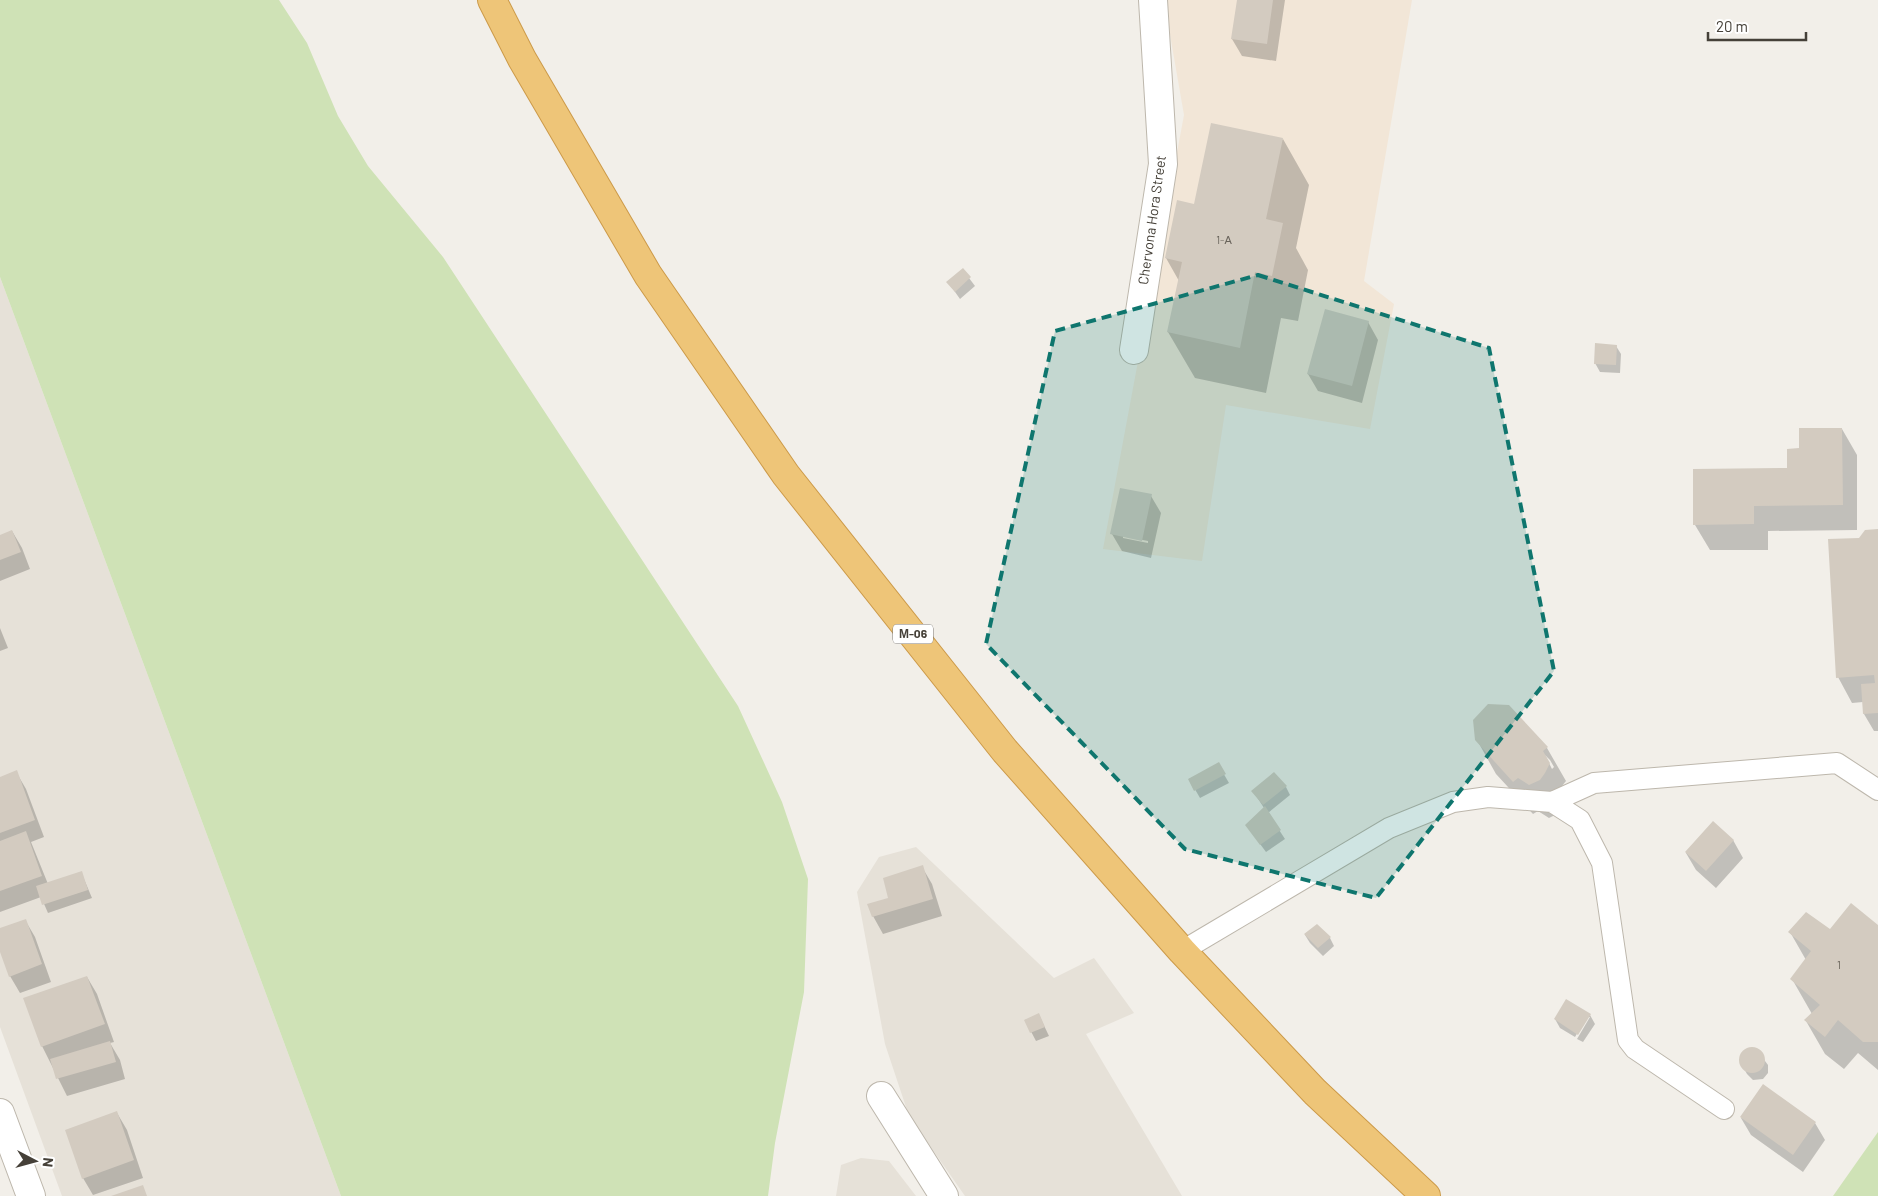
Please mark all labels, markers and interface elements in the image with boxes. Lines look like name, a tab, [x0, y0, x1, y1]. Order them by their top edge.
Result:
scale bar	[1708, 10, 1806, 42]
text: 20 m	[1716, 17, 1748, 35]
street label: Chervona Hora Street	[1134, 154, 1169, 286]
house number: 1-А	[1216, 233, 1232, 246]
road number: М-06	[893, 624, 933, 644]
house number: 1	[1837, 958, 1841, 971]
north arrow	[10, 1136, 60, 1186]
text: N	[39, 1157, 57, 1168]

